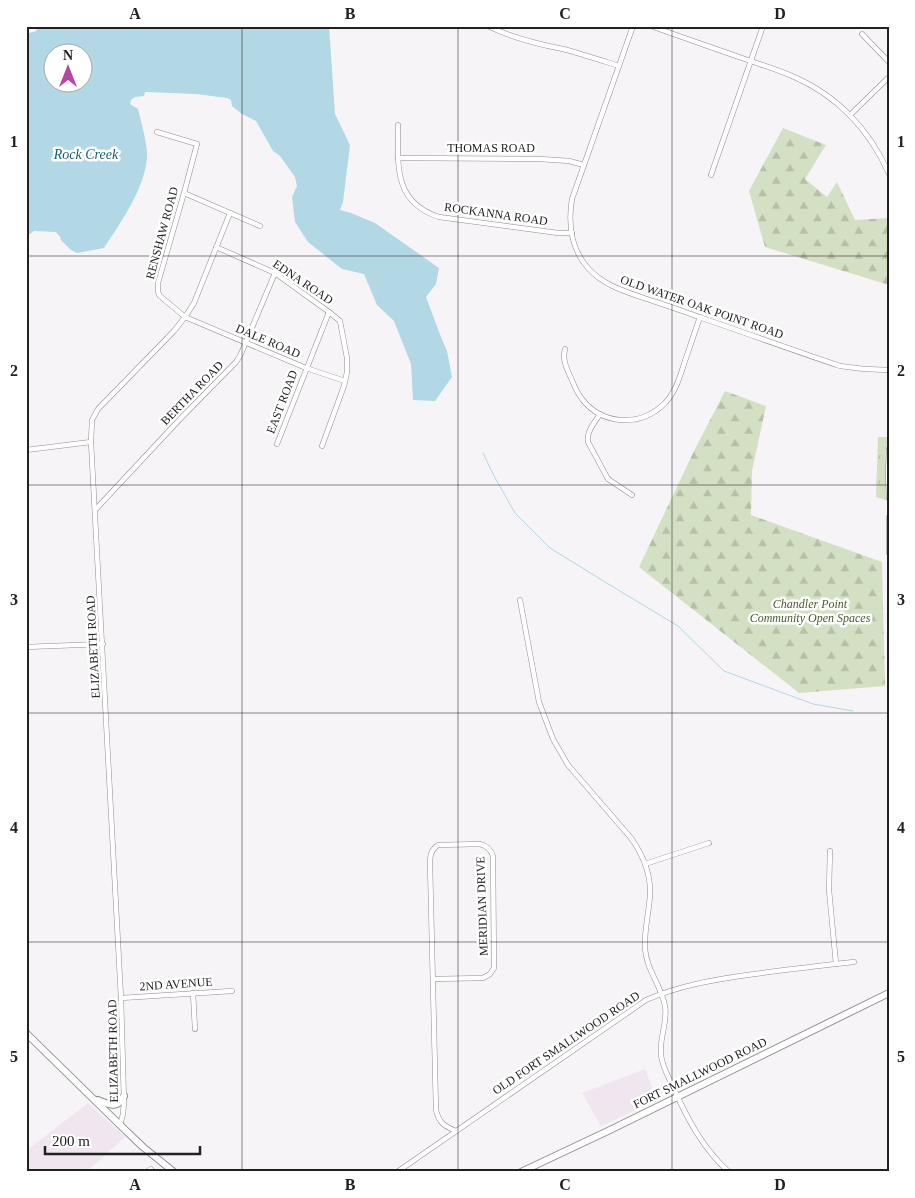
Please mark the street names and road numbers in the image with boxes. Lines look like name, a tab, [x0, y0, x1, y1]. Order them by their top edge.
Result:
street label: THOMAS ROAD	[447, 141, 535, 155]
street label: RENSHAW ROAD	[143, 185, 181, 281]
street label: ROCKANNA ROAD	[443, 200, 549, 228]
street label: EDNA ROAD	[270, 257, 336, 307]
street label: OLD WATER OAK POINT ROAD	[619, 272, 786, 342]
street label: DALE ROAD	[234, 321, 303, 361]
street label: BERTHA ROAD	[158, 358, 226, 428]
street label: EAST ROAD	[263, 368, 301, 436]
street label: ELIZABETH ROAD	[83, 595, 103, 699]
street label: MERIDIAN DRIVE	[473, 856, 491, 956]
street label: 2ND AVENUE	[139, 974, 213, 994]
street label: OLD FORT SMALLWOOD ROAD	[490, 988, 643, 1098]
street label: ELIZABETH ROAD	[105, 999, 121, 1103]
street label: FORT SMALLWOOD ROAD	[631, 1034, 769, 1111]

